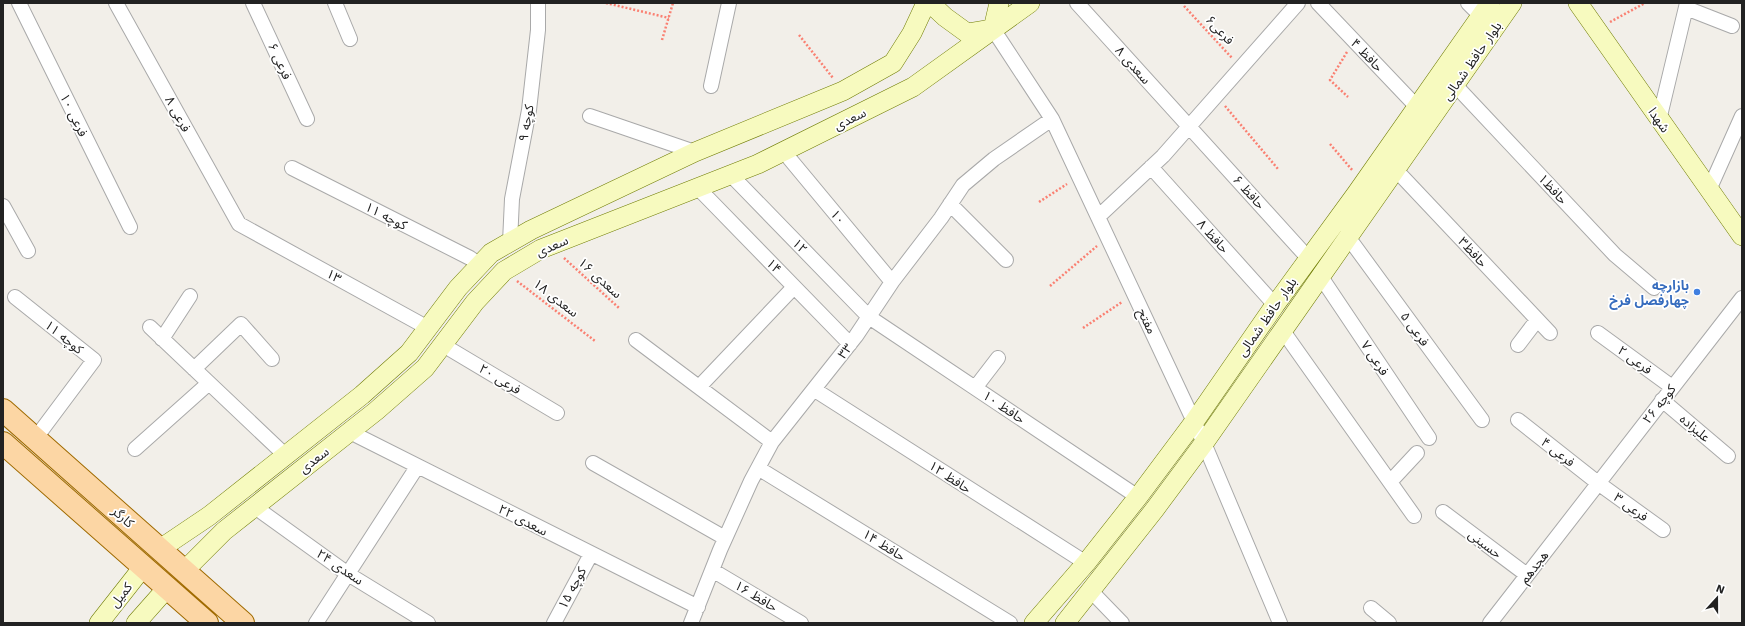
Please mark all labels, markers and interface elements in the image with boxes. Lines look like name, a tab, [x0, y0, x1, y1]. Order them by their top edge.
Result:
street label: فرعی۶	[1202, 12, 1237, 48]
street label: بلوار حافظ شمالی	[1439, 19, 1506, 104]
street label: حافظ ۴	[1348, 35, 1386, 75]
street label: فرعی ۶	[264, 40, 295, 82]
street label: سعدی ۸	[1111, 43, 1154, 88]
street label: فرعی ۱۰	[56, 91, 91, 140]
street label: فرعی ۸	[161, 93, 194, 135]
street label: کوچه ۹	[515, 103, 539, 143]
street label: سعدی	[832, 105, 869, 134]
street label: شهدا	[1644, 105, 1673, 136]
street label: حافظ۱	[1535, 171, 1571, 207]
street label: حافظ ۶	[1230, 172, 1268, 212]
street label: کوچه ۱۱	[362, 199, 410, 235]
street label: ۱۰	[827, 207, 849, 227]
street label: حافظ ۸	[1194, 216, 1232, 256]
street label: سعدی	[534, 232, 571, 261]
street label: حافظ۳	[1455, 234, 1491, 270]
street label: ۱۲	[789, 235, 811, 257]
street label: سعدی ۱۶	[575, 255, 625, 302]
street label: ۱۴	[763, 255, 785, 277]
street label: ۱۳	[324, 266, 344, 286]
street label: بلوار حافظ شمالی	[1234, 275, 1301, 360]
street label: سعدی ۱۸	[530, 276, 582, 321]
place label: بازارچه چهارفصل فرخ	[1609, 278, 1689, 310]
marker: بازارچه چهارفصل فرخ	[1692, 287, 1702, 297]
street label: مفتح	[1132, 306, 1159, 338]
street label: فرعی ۵	[1397, 309, 1433, 350]
street label: کوچه ۱۱	[41, 317, 87, 359]
street label: فرعی ۷	[1357, 338, 1392, 379]
street label: ۳۳	[835, 341, 855, 361]
street label: فرعی ۲	[1614, 343, 1655, 378]
street label: فرعی ۲۰	[476, 361, 524, 398]
street label: کوچه ۲۶	[1639, 381, 1681, 428]
street label: حافظ ۱۰	[980, 388, 1028, 427]
street label: علیزاده	[1677, 411, 1713, 445]
street label: فرعی ۴	[1538, 434, 1578, 471]
street label: سعدی	[296, 444, 333, 477]
street label: حافظ ۱۲	[926, 458, 974, 496]
street label: فرعی ۳	[1610, 490, 1651, 525]
street label: سعدی ۲۲	[495, 501, 550, 540]
street label: کارگر	[108, 503, 137, 531]
street label: حافظ ۱۴	[860, 526, 908, 564]
street label: حسینی	[1465, 527, 1505, 562]
street label: سعدی ۲۴	[313, 546, 366, 589]
street label: هجدهم	[1517, 548, 1554, 588]
street label: کوچه ۱۵	[555, 564, 591, 612]
street label: حافظ ۱۶	[732, 577, 780, 615]
north arrow	[1697, 578, 1737, 618]
street label: کمیل	[107, 579, 136, 611]
text: N	[1714, 582, 1727, 597]

